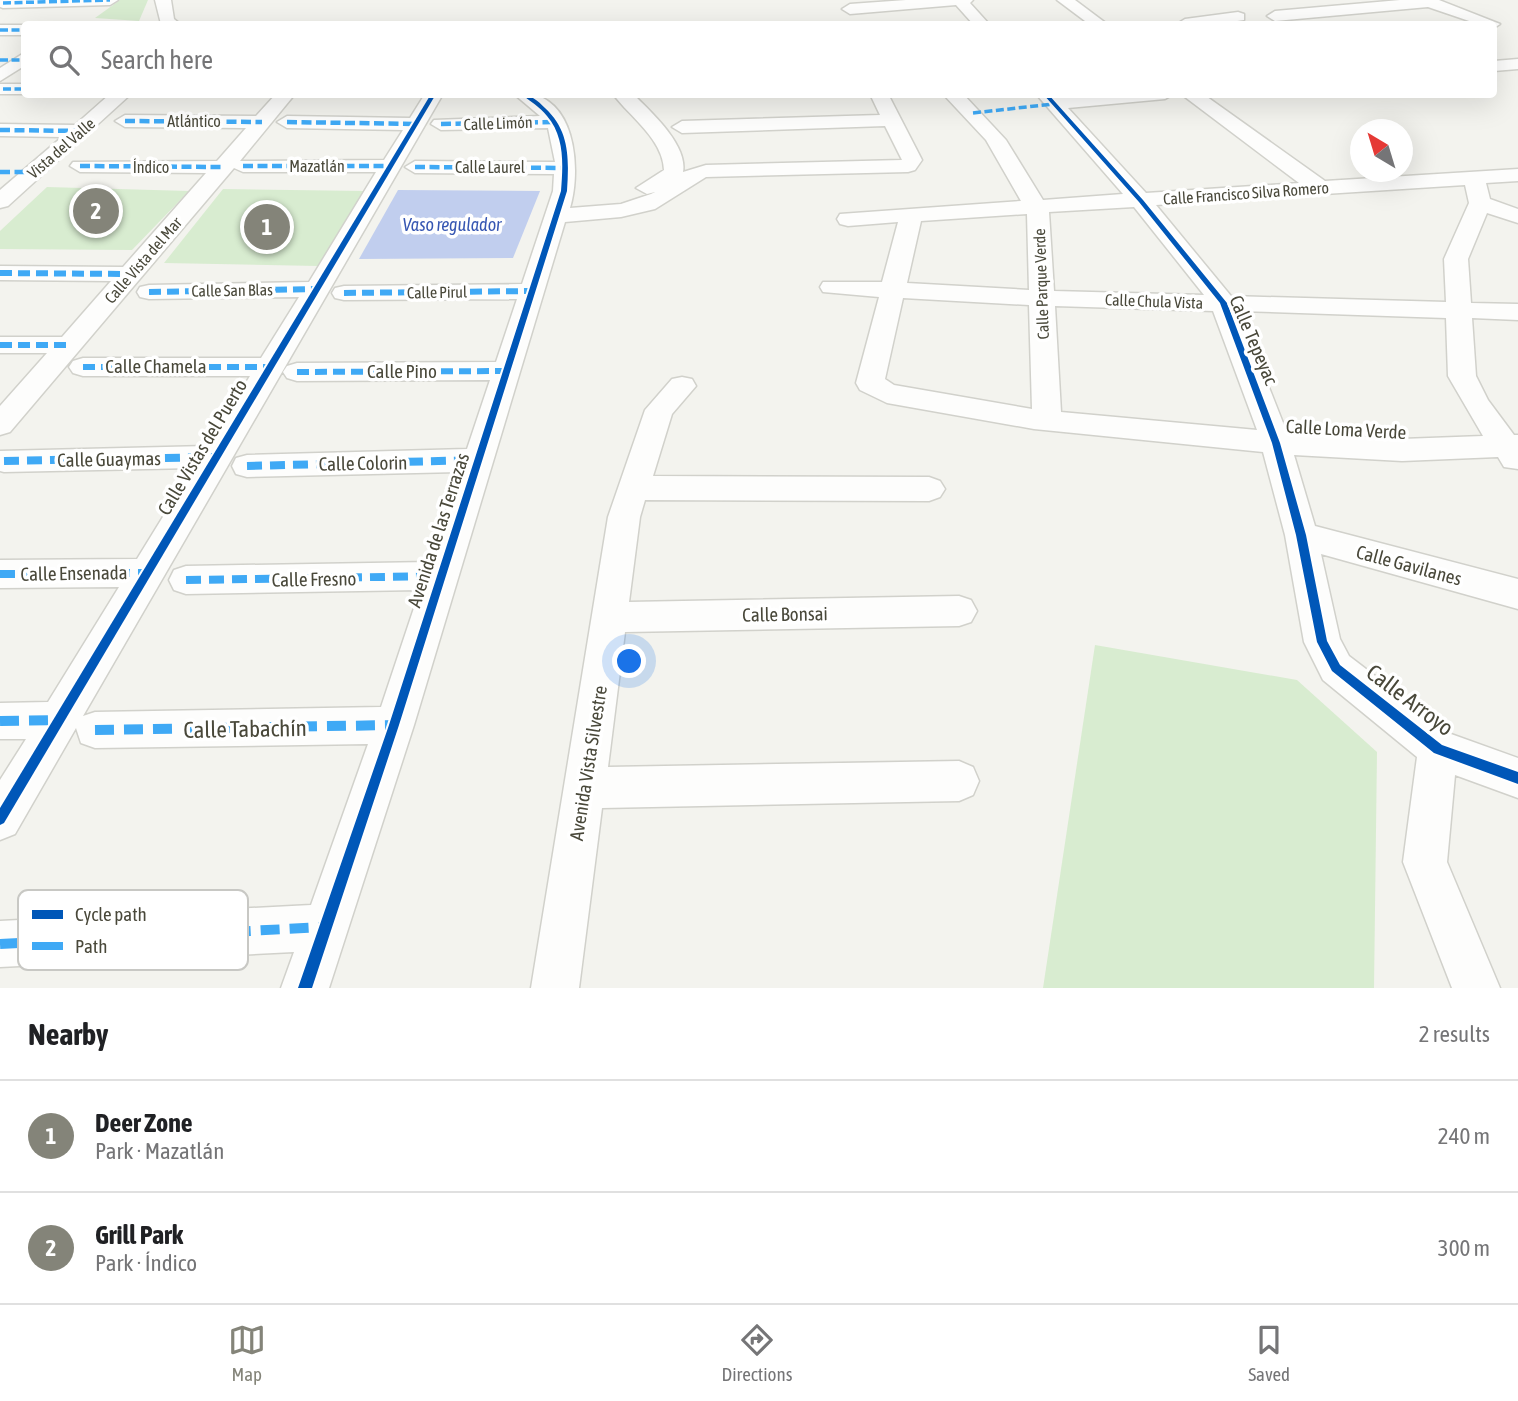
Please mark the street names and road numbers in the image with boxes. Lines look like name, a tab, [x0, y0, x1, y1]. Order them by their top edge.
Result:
street label: Atlántico	[167, 112, 221, 130]
street label: Calle Limón	[463, 113, 533, 133]
street label: Vista del Valle	[24, 114, 98, 182]
street label: Mazatlán	[289, 157, 345, 175]
street label: Índico	[133, 158, 169, 176]
street label: Calle Laurel	[455, 158, 526, 176]
street label: Calle Francisco Silva Romero	[1163, 178, 1329, 208]
street label: Calle Vista del Mar	[101, 213, 185, 307]
street label: Calle Parque Verde	[1030, 228, 1053, 340]
street label: Calle San Blas	[191, 280, 273, 300]
street label: Calle Pirul	[407, 282, 468, 302]
street label: Calle Chula Vista	[1105, 290, 1203, 312]
street label: Calle Tepeyac	[1225, 292, 1283, 389]
street label: Calle Chamela	[105, 355, 207, 377]
street label: Calle Pino	[367, 360, 437, 382]
street label: Calle Vistas del Puerto	[153, 375, 251, 519]
street label: Calle Loma Verde	[1285, 415, 1407, 443]
street label: Calle Guaymas	[57, 447, 161, 471]
street label: Avenida de las Terrazas	[403, 450, 473, 610]
street label: Calle Colorin	[318, 451, 408, 475]
street label: Calle Gavilanes	[1354, 540, 1464, 590]
street label: Calle Ensenada	[20, 561, 128, 585]
street label: Calle Fresno	[271, 567, 357, 591]
street label: Calle Bonsai	[742, 602, 828, 626]
street label: Calle Arroyo	[1361, 659, 1459, 741]
street label: Avenida Vista Silvestre	[565, 684, 611, 842]
street label: Calle Tabachín	[183, 715, 307, 743]

